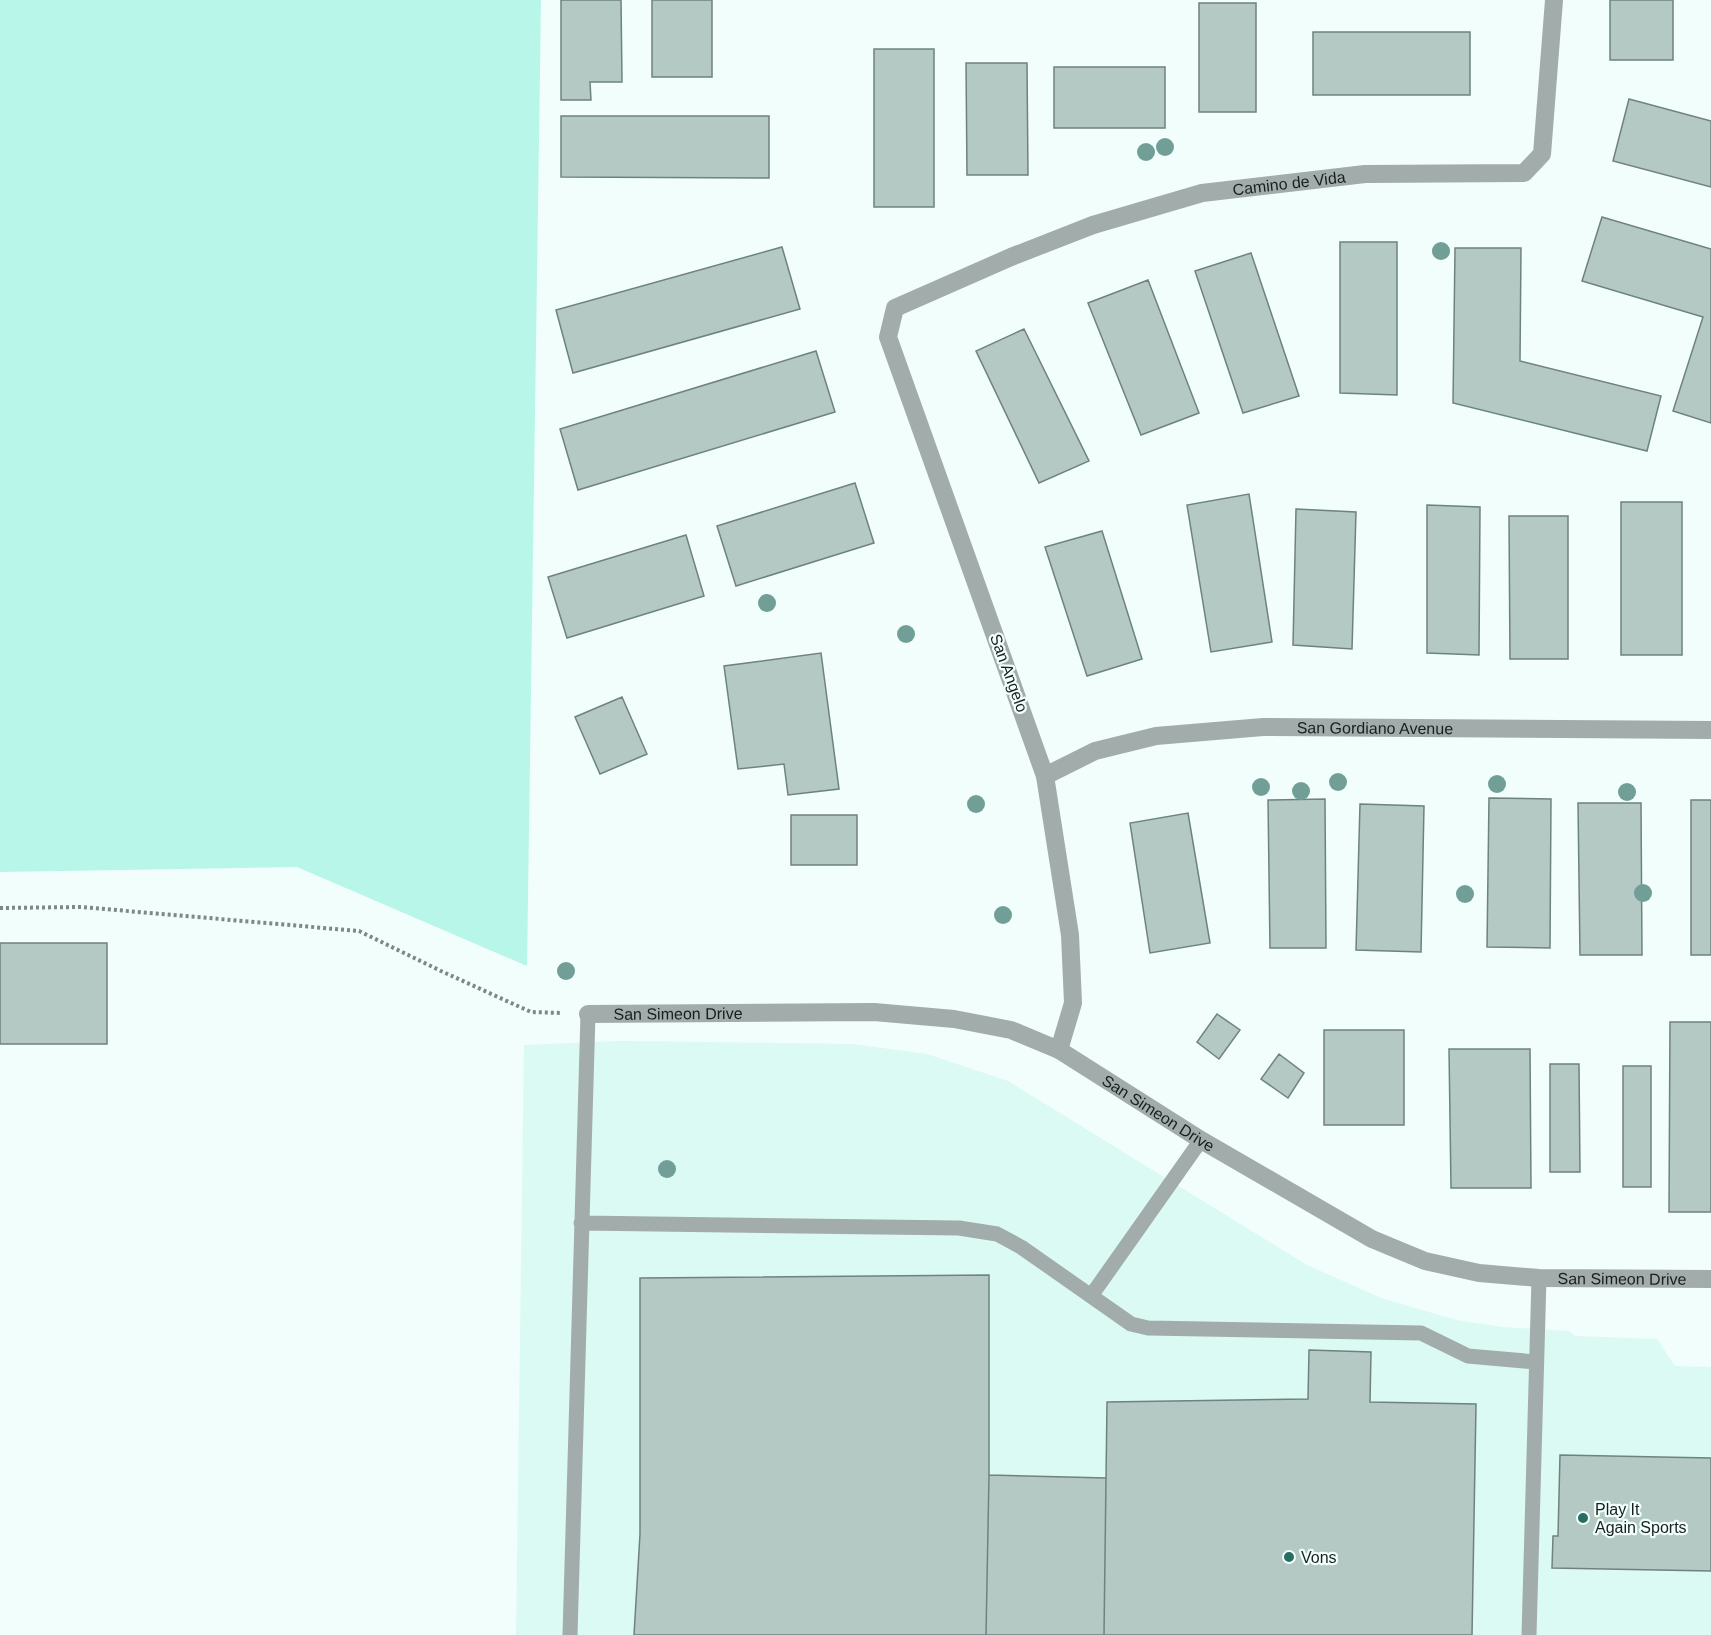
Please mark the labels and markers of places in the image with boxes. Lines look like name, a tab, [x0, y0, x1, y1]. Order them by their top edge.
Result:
place label: Play It Again Sports	[1595, 1501, 1687, 1536]
marker: Play It Again Sports	[1576, 1511, 1590, 1525]
place label: Vons	[1301, 1549, 1337, 1566]
marker: Vons	[1282, 1550, 1296, 1564]

